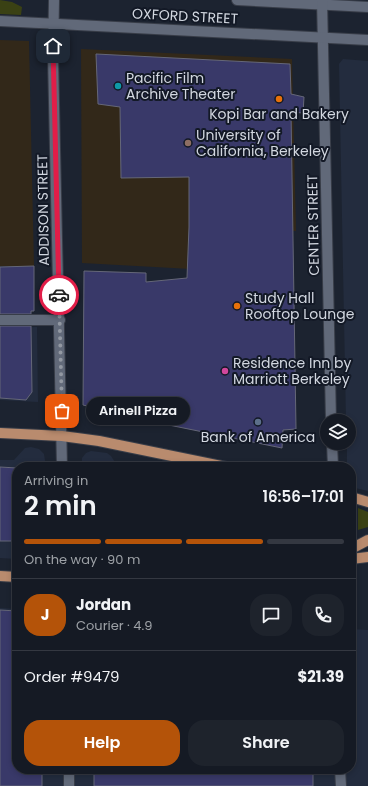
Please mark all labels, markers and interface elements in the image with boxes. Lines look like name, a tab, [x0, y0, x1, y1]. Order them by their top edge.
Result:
street label: OXFORD STREET	[131, 3, 239, 29]
pin	[36, 29, 70, 63]
icon: home	[42, 35, 64, 57]
place label: Pacific Film Archive Theater	[126, 68, 236, 104]
marker: Pacific Film Archive Theater	[113, 81, 123, 91]
marker: Kopi Bar and Bakery	[274, 94, 284, 104]
place label: Kopi Bar and Bakery	[209, 104, 349, 124]
place label: University of California, Berkeley	[196, 125, 329, 161]
marker: University of California, Berkeley	[183, 138, 193, 148]
street label: ADDISON STREET	[32, 154, 54, 266]
street label: CENTER STREET	[302, 174, 324, 276]
courier	[39, 275, 79, 315]
icon: car	[48, 284, 70, 306]
place label: Study Hall Rooftop Lounge	[245, 288, 355, 324]
marker: Study Hall Rooftop Lounge	[232, 301, 242, 311]
place label: Residence Inn by Marriott Berkeley	[233, 353, 352, 389]
marker: Residence Inn by Marriott Berkeley	[220, 366, 230, 376]
pin	[45, 394, 79, 428]
callout: Arinell Pizza	[86, 397, 190, 425]
icon: bag	[51, 400, 73, 422]
text: Arinell Pizza	[99, 401, 177, 420]
map controls	[320, 414, 356, 450]
button: layers	[320, 414, 356, 450]
marker: Bank of America	[253, 417, 263, 427]
place label: Bank of America	[201, 427, 315, 447]
text: Arriving in	[24, 471, 88, 490]
text: 16:56–17:01	[263, 486, 344, 507]
text: 2 min	[24, 488, 97, 524]
text: On the way · 90 m	[24, 550, 140, 569]
text: Jordan	[76, 594, 131, 615]
button: chat	[250, 594, 292, 636]
button: phone	[302, 594, 344, 636]
text: J	[41, 604, 49, 625]
text: Courier · 4.9	[76, 616, 152, 635]
text: Order #9479	[24, 666, 120, 687]
text: $21.39	[297, 666, 344, 687]
button: Help	[24, 720, 180, 766]
button: Share	[188, 720, 344, 766]

